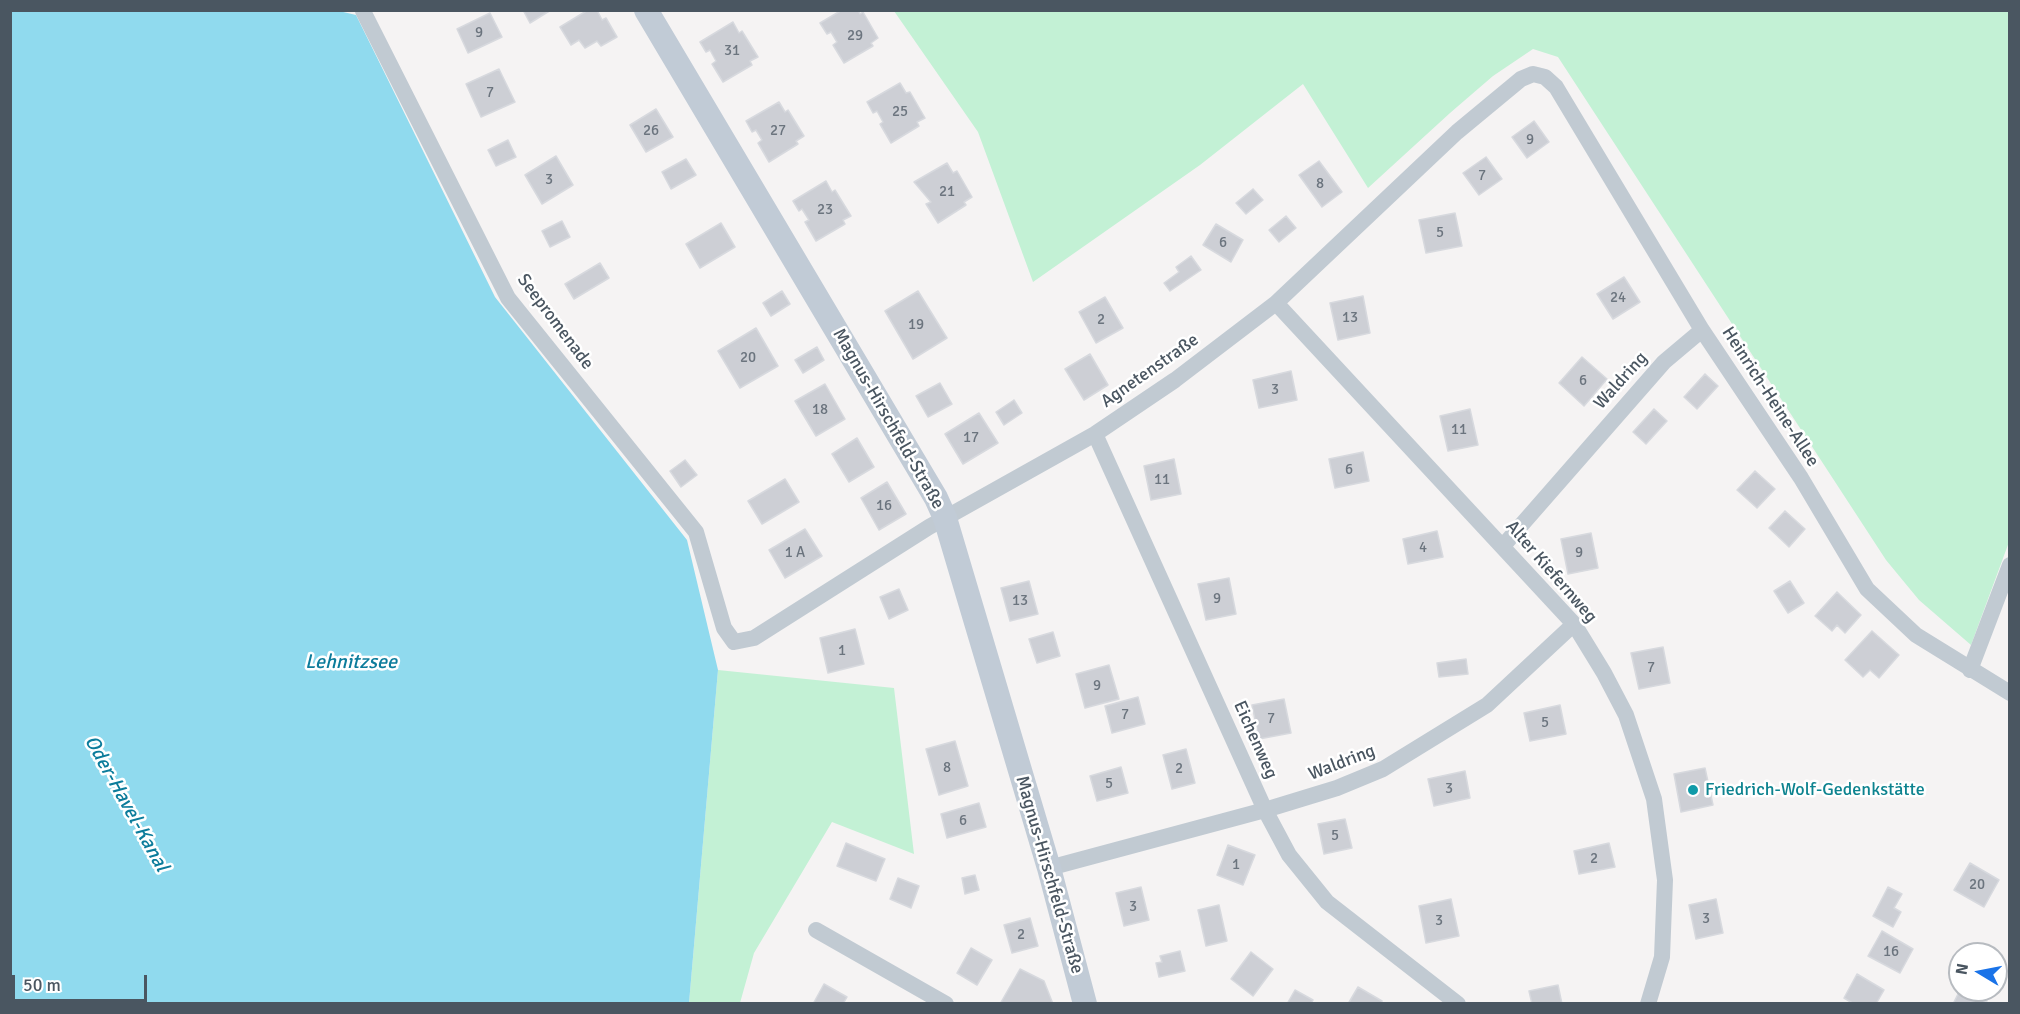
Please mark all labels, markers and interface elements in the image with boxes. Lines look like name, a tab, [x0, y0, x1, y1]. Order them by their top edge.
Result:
house number: 9	[475, 24, 483, 42]
house number: 29	[847, 27, 863, 45]
house number: 31	[724, 42, 740, 60]
house number: 7	[486, 84, 494, 102]
house number: 25	[892, 103, 908, 121]
house number: 26	[643, 122, 659, 140]
house number: 27	[770, 122, 786, 140]
house number: 9	[1526, 131, 1534, 149]
house number: 7	[1478, 167, 1486, 185]
house number: 3	[545, 171, 553, 189]
house number: 8	[1316, 175, 1324, 193]
house number: 21	[939, 183, 955, 201]
house number: 23	[817, 201, 833, 219]
house number: 5	[1436, 224, 1444, 242]
house number: 6	[1219, 234, 1227, 252]
street label: Seepromenade	[512, 270, 598, 374]
house number: 24	[1610, 289, 1626, 307]
house number: 13	[1342, 309, 1358, 327]
house number: 2	[1097, 311, 1105, 329]
house number: 19	[908, 316, 924, 334]
street label: Heinrich-Heine-Allee	[1717, 323, 1823, 471]
street label: Magnus-Hirschfeld-Straße	[827, 325, 949, 513]
street label: Agnetenstraße	[1097, 329, 1203, 413]
street label: Waldring	[1590, 348, 1652, 414]
house number: 20	[740, 349, 756, 367]
house number: 6	[1579, 372, 1587, 390]
house number: 3	[1271, 381, 1279, 399]
house number: 18	[812, 401, 828, 419]
house number: 11	[1451, 421, 1467, 439]
house number: 17	[963, 429, 979, 447]
house number: 6	[1345, 461, 1353, 479]
house number: 11	[1154, 471, 1170, 489]
house number: 16	[876, 497, 892, 515]
street label: Alter Kiefernweg	[1501, 516, 1601, 628]
house number: 4	[1419, 539, 1427, 557]
house number: 1 A	[785, 544, 805, 562]
house number: 9	[1575, 544, 1583, 562]
house number: 9	[1213, 590, 1221, 608]
house number: 13	[1012, 592, 1028, 610]
house number: 1	[838, 642, 846, 660]
water label: Lehnitzsee	[305, 651, 397, 675]
house number: 7	[1647, 659, 1655, 677]
house number: 9	[1093, 677, 1101, 695]
street label: Eichenweg	[1228, 698, 1282, 782]
house number: 7	[1121, 706, 1129, 724]
house number: 7	[1267, 710, 1275, 728]
house number: 5	[1541, 714, 1549, 732]
water label: Oder-Havel-Kanal	[79, 732, 173, 876]
street label: Waldring	[1306, 740, 1378, 786]
house number: 8	[943, 759, 951, 777]
house number: 2	[1175, 760, 1183, 778]
street label: Magnus-Hirschfeld-Straße	[1010, 774, 1088, 976]
house number: 5	[1105, 775, 1113, 793]
place label: Friedrich-Wolf-Gedenkstätte	[1705, 779, 1925, 801]
house number: 3	[1445, 780, 1453, 798]
marker: Friedrich-Wolf-Gedenkstätte	[1686, 783, 1700, 797]
house number: 6	[959, 812, 967, 830]
house number: 5	[1331, 827, 1339, 845]
house number: 2	[1590, 850, 1598, 868]
house number: 1	[1232, 856, 1240, 874]
house number: 20	[1969, 876, 1985, 894]
house number: 3	[1129, 898, 1137, 916]
house number: 3	[1702, 910, 1710, 928]
house number: 3	[1435, 912, 1443, 930]
house number: 2	[1017, 926, 1025, 944]
north arrow	[1948, 942, 2008, 1002]
house number: 16	[1883, 943, 1899, 961]
text: N	[1951, 962, 1973, 976]
scale bar	[15, 963, 150, 1001]
text: 50 m	[23, 974, 61, 996]

